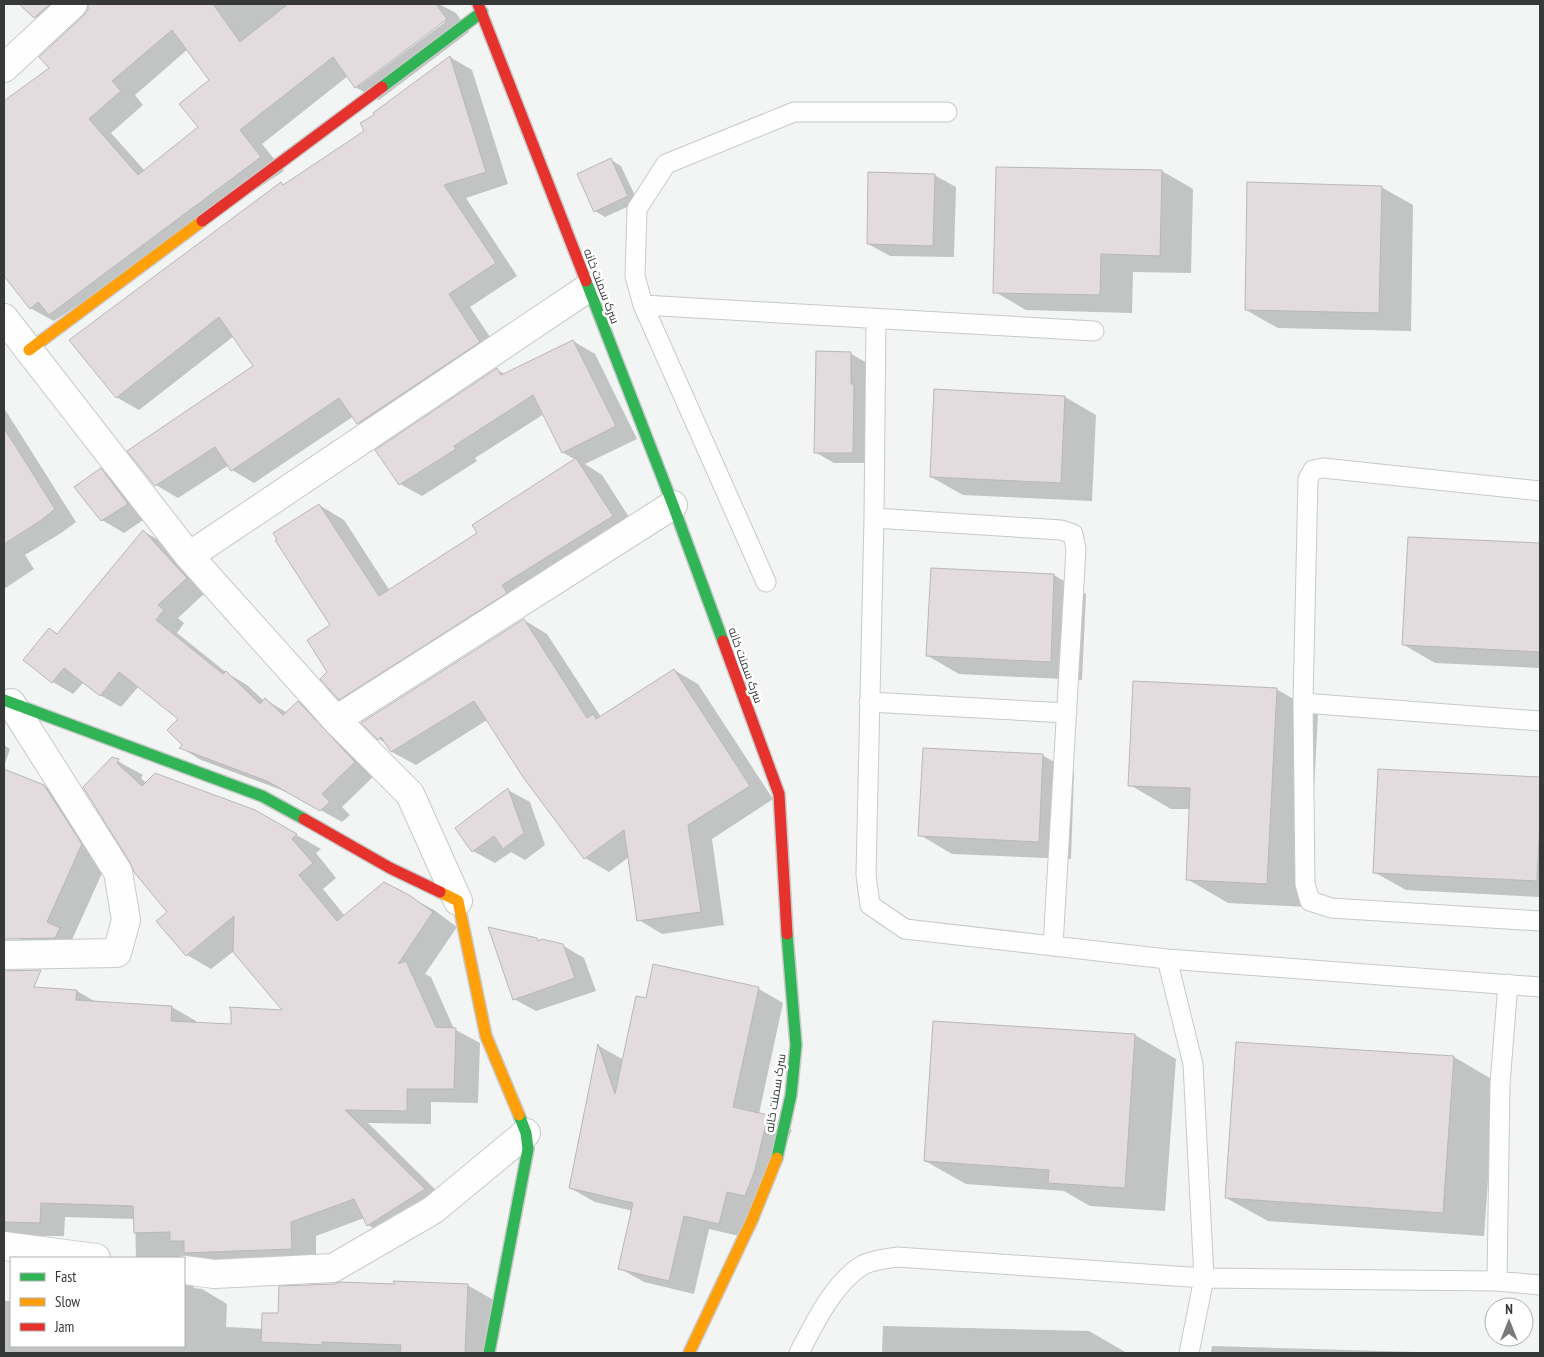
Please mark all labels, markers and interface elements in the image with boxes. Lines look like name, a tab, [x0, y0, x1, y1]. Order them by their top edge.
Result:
street label: سرک سمنت خانه	[581, 246, 623, 326]
street label: سرک سمنت خانه	[725, 625, 767, 705]
street label: سرک سمنت خانه	[761, 1053, 789, 1133]
legend	[10, 1257, 185, 1347]
text: Fast	[55, 1267, 76, 1286]
text: Slow	[55, 1292, 80, 1311]
north arrow	[1484, 1297, 1534, 1347]
text: N	[1505, 1300, 1513, 1318]
text: Jam	[54, 1317, 74, 1336]

